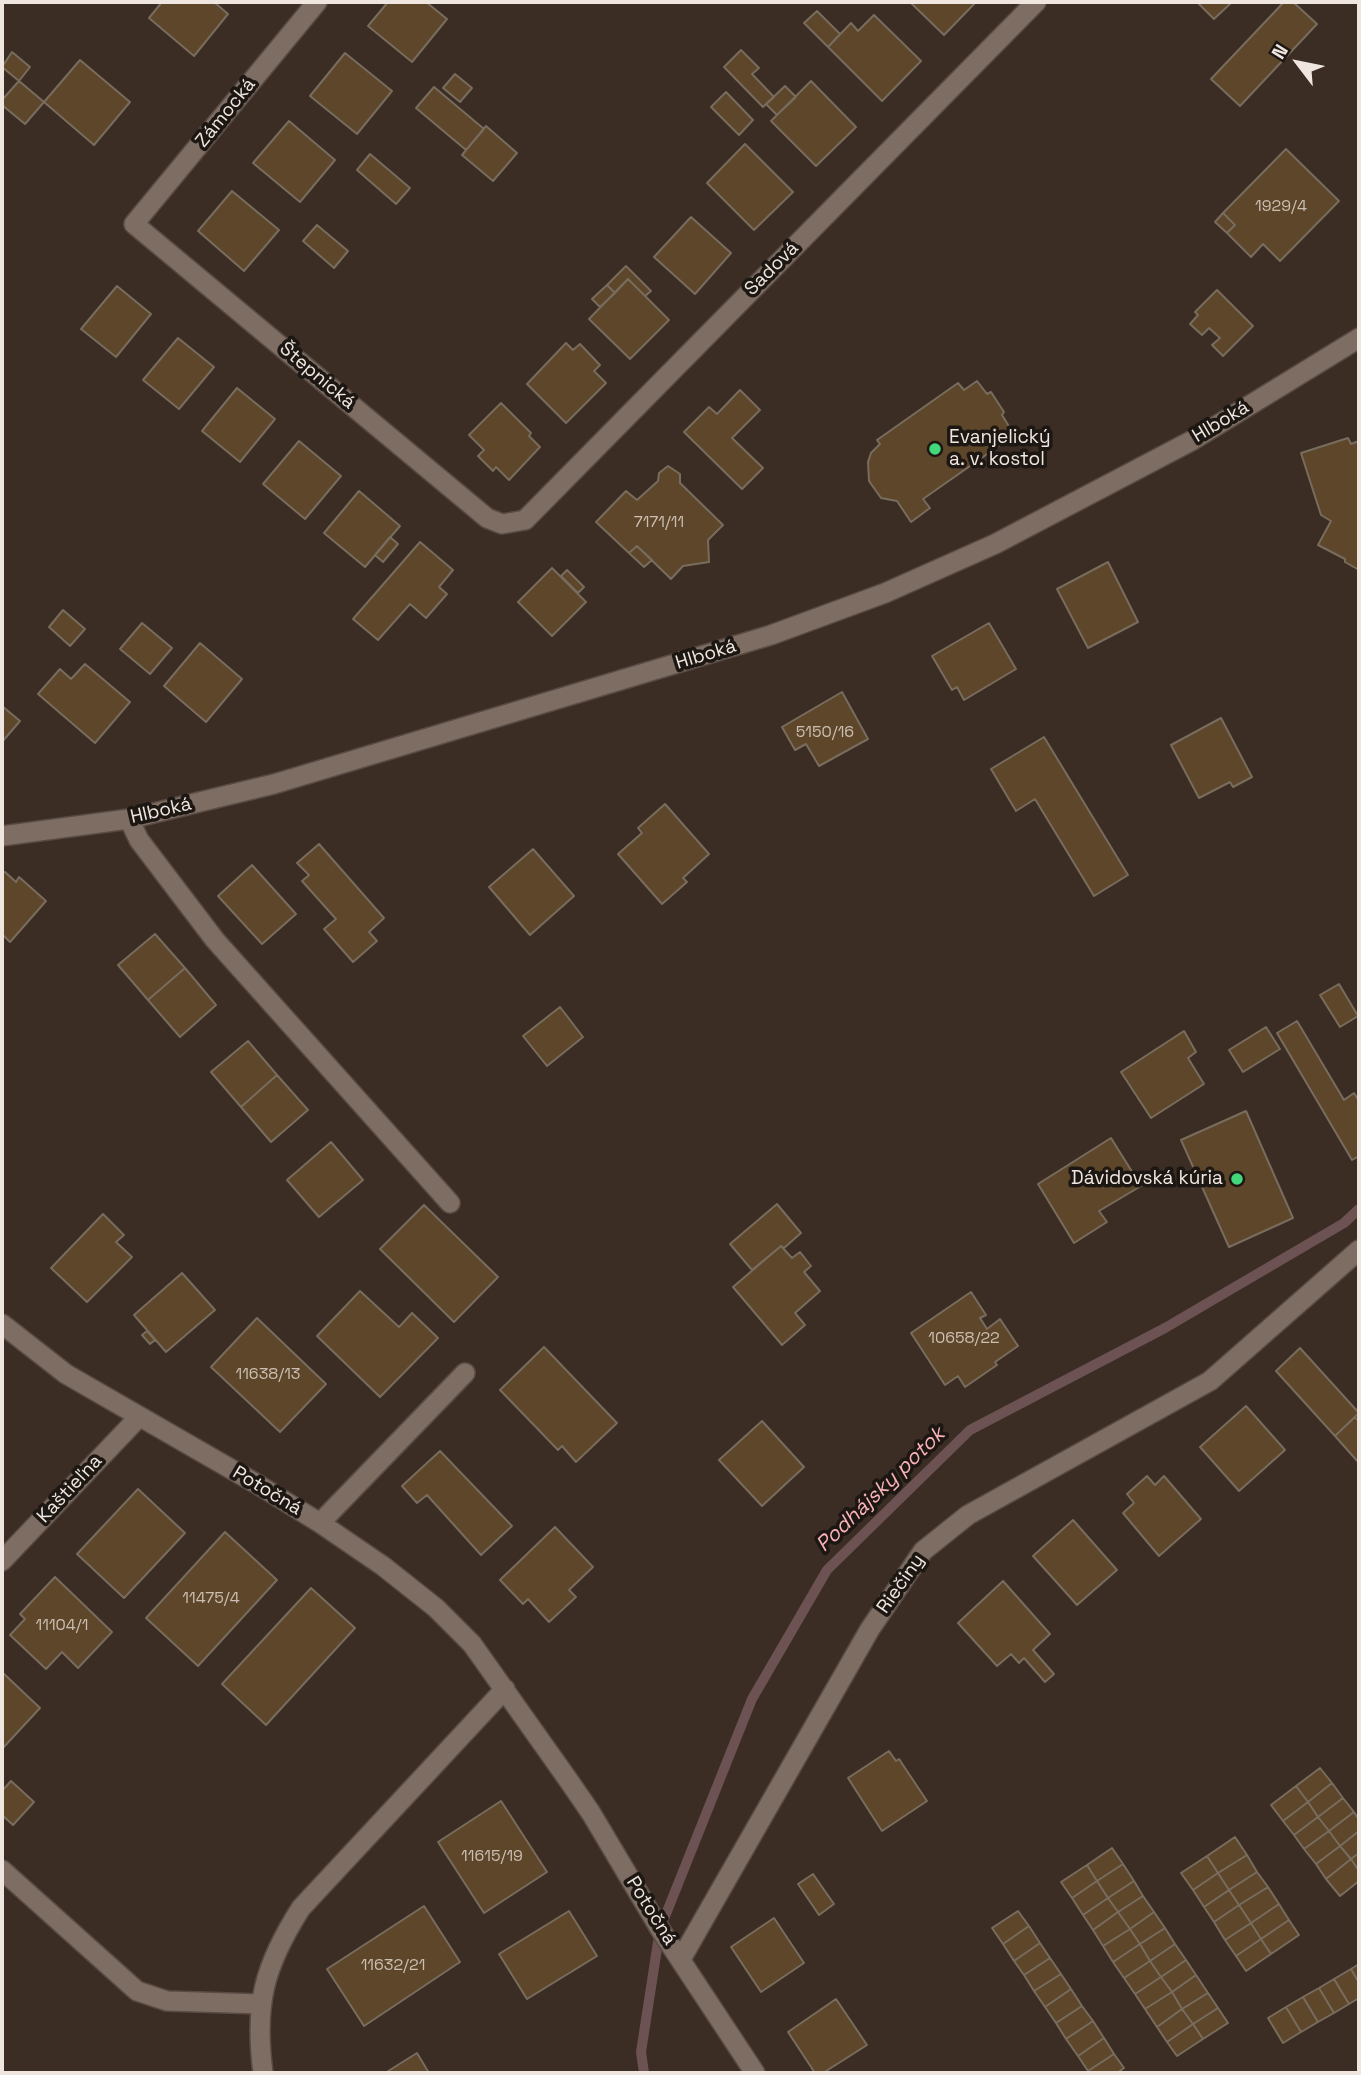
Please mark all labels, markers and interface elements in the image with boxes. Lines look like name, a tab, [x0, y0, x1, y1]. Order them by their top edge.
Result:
north arrow	[1263, 28, 1333, 98]
text: N	[1266, 40, 1294, 64]
street label: Zámocká	[191, 74, 261, 152]
house number: 1929/4	[1255, 197, 1307, 217]
street label: Sadová	[740, 237, 804, 301]
street label: Štepnická	[274, 338, 360, 414]
street label: Hlboká	[1189, 396, 1253, 448]
place label: Evanjelický a. v. kostol	[949, 427, 1051, 471]
marker: Evanjelický a. v. kostol	[927, 441, 943, 457]
house number: 7171/11	[634, 513, 684, 533]
street label: Hlboká	[673, 635, 739, 675]
house number: 5150/16	[796, 723, 854, 743]
street label: Hlboká	[128, 793, 194, 829]
place label: Dávidovská kúria	[1071, 1168, 1223, 1190]
marker: Dávidovská kúria	[1229, 1171, 1245, 1187]
house number: 10658/22	[928, 1329, 1000, 1349]
house number: 11638/13	[235, 1365, 301, 1385]
water label: Podhájsky potok	[811, 1422, 951, 1558]
street label: Kaštieľna	[33, 1450, 107, 1528]
street label: Potočná	[228, 1462, 306, 1520]
street label: Riečiny	[872, 1550, 930, 1618]
house number: 11475/4	[182, 1589, 240, 1609]
house number: 11104/1	[36, 1616, 88, 1636]
house number: 11615/19	[461, 1847, 523, 1867]
street label: Potočná	[621, 1872, 681, 1950]
house number: 11632/21	[361, 1956, 425, 1976]

